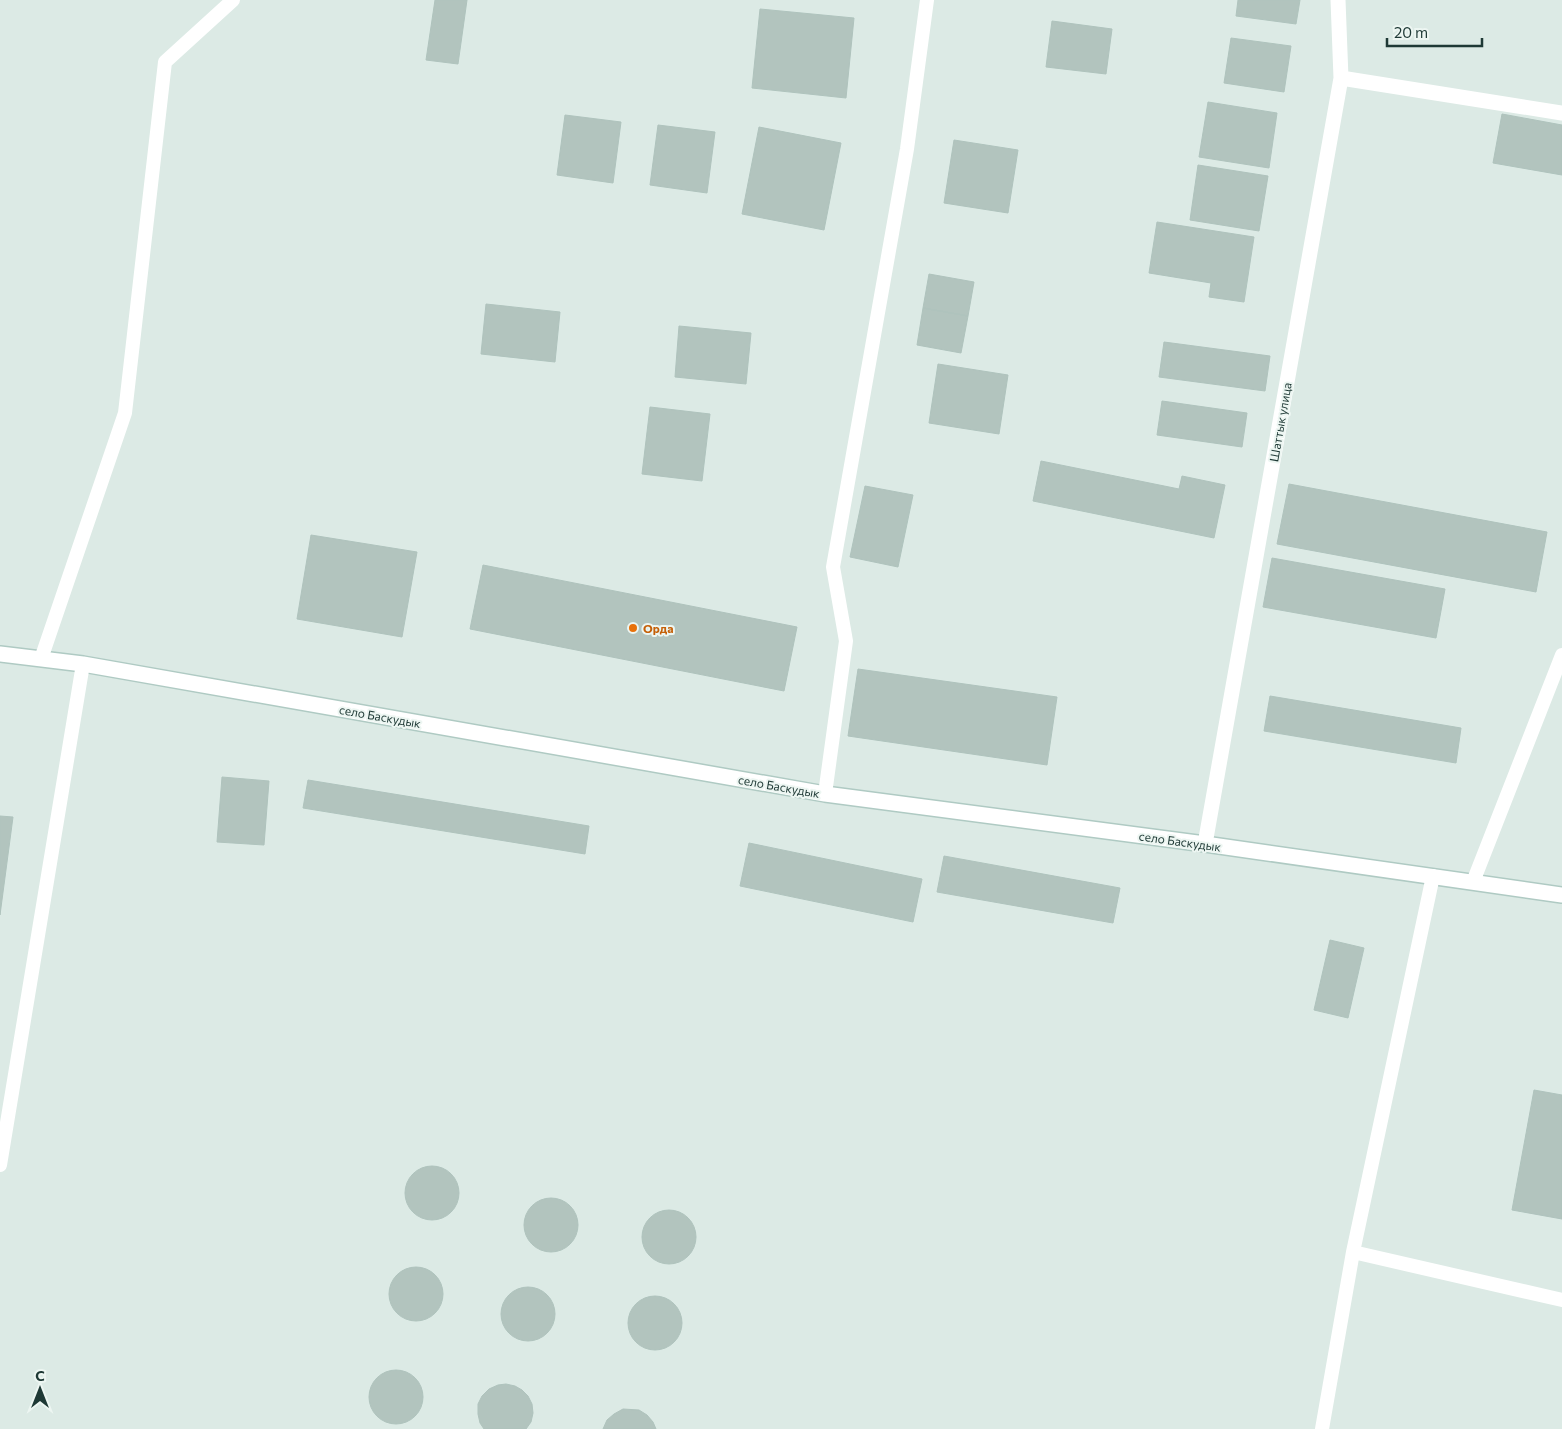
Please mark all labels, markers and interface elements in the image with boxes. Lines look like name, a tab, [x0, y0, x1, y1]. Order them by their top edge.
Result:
scale bar	[1387, 15, 1482, 47]
text: 20 m	[1394, 23, 1428, 41]
street label: Шаттык улица	[1266, 381, 1294, 463]
place label: Орда	[643, 621, 673, 635]
marker: Орда	[627, 622, 639, 634]
street label: село Баскудык	[338, 702, 423, 730]
street label: село Баскудык	[737, 772, 822, 800]
street label: село Баскудык	[1138, 828, 1223, 854]
north arrow	[15, 1364, 65, 1414]
text: С	[35, 1367, 45, 1384]

